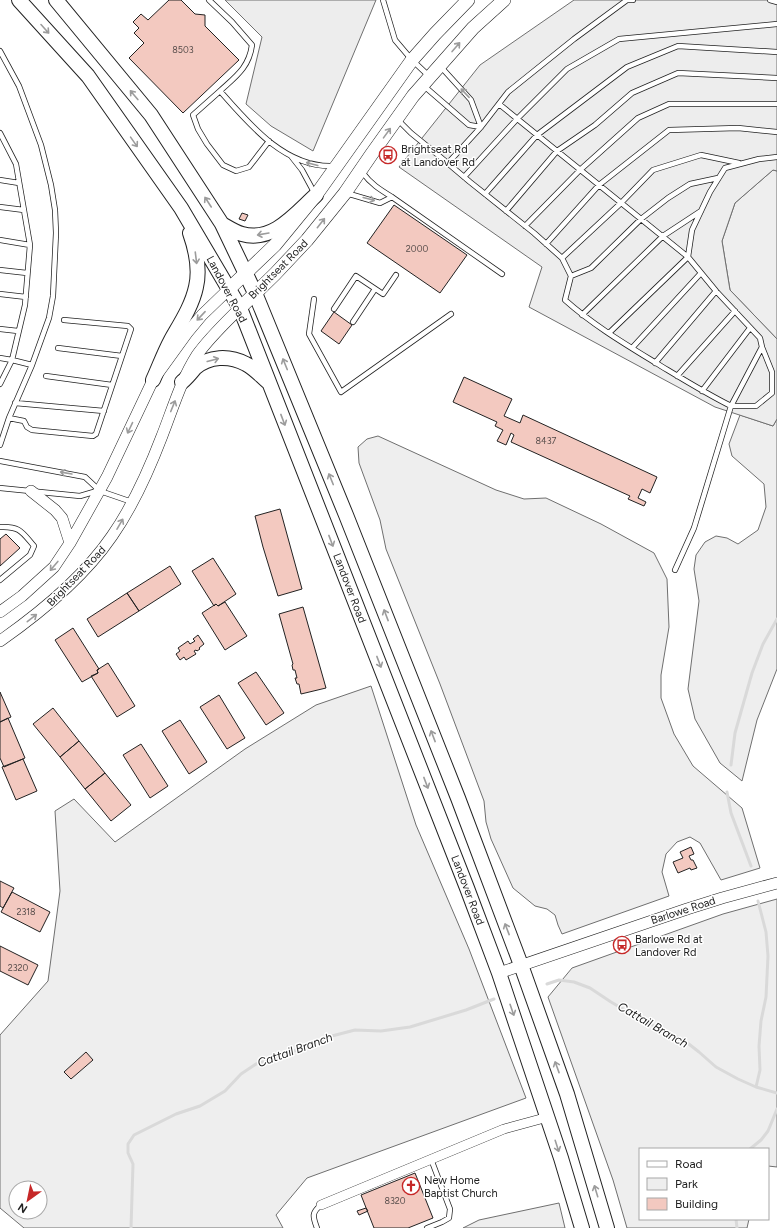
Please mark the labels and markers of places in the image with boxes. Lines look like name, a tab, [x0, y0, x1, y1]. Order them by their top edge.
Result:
place label: Brightseat Rd at Landover Rd	[401, 143, 475, 169]
bus stop icon: Brightseat Rd at Landover Rd	[378, 145, 398, 165]
place label: Barlowe Rd at Landover Rd	[635, 933, 703, 959]
bus stop icon: Barlowe Rd at Landover Rd	[612, 935, 632, 955]
place label: New Home Baptist Church	[424, 1174, 498, 1200]
church icon: New Home Baptist Church	[401, 1176, 421, 1196]

